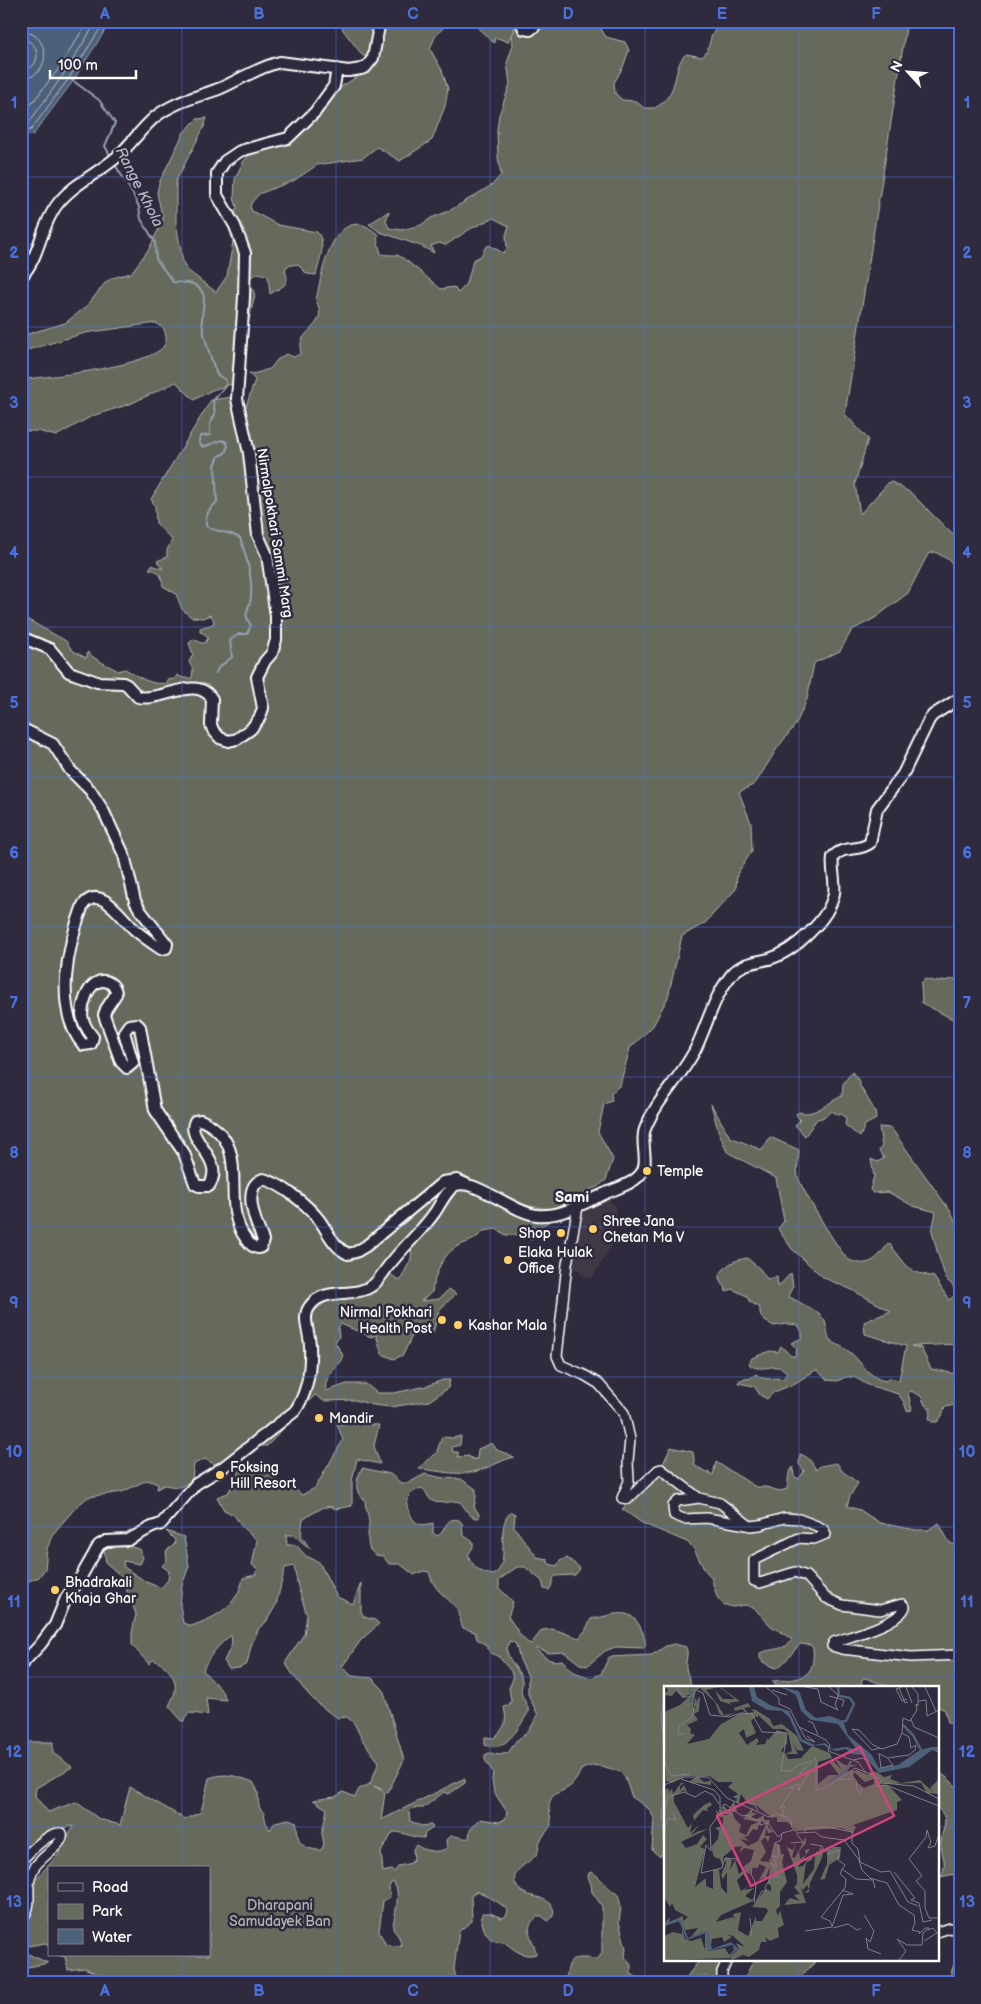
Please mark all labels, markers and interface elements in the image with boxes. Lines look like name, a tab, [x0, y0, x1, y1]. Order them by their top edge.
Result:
text: A	[99, 5, 110, 24]
text: B	[253, 5, 265, 24]
text: C	[407, 5, 419, 24]
text: D	[562, 5, 574, 24]
text: E	[717, 5, 727, 24]
text: F	[871, 5, 881, 24]
scale bar	[50, 48, 136, 80]
north arrow	[884, 48, 934, 98]
text: 100 m	[58, 56, 98, 75]
text: N	[887, 58, 907, 75]
text: 1	[11, 94, 17, 113]
text: 1	[964, 94, 970, 113]
water label: Range Khola	[111, 144, 167, 230]
text: 2	[9, 244, 19, 263]
text: 2	[962, 244, 972, 263]
text: 3	[9, 394, 19, 413]
text: 3	[962, 394, 972, 413]
street label: Nirmalpokhari Sammi Marg	[253, 447, 297, 619]
text: 4	[9, 544, 19, 563]
text: 4	[962, 544, 972, 563]
text: 5	[9, 694, 19, 713]
text: 5	[962, 694, 972, 713]
text: 6	[9, 844, 19, 863]
text: 6	[962, 844, 972, 863]
text: 7	[10, 994, 19, 1013]
text: 7	[963, 994, 972, 1013]
text: 8	[9, 1144, 19, 1163]
text: 8	[962, 1144, 972, 1163]
place label: Temple	[657, 1163, 703, 1180]
marker: Temple	[641, 1165, 653, 1177]
district label: Sami	[555, 1188, 589, 1207]
place label: Shree Jana Chetan Ma V	[603, 1213, 685, 1246]
marker: Shree Jana Chetan Ma V	[587, 1223, 599, 1235]
place label: Shop	[519, 1225, 551, 1242]
marker: Shop	[555, 1227, 567, 1239]
place label: Elaka Hulak Office	[518, 1244, 592, 1277]
marker: Elaka Hulak Office	[502, 1254, 514, 1266]
text: 9	[9, 1294, 19, 1313]
text: 9	[962, 1294, 972, 1313]
place label: Nirmal Pokhari Health Post	[340, 1304, 433, 1337]
marker: Nirmal Pokhari Health Post	[436, 1314, 448, 1326]
place label: Kashar Mala	[468, 1317, 547, 1334]
marker: Kashar Mala	[452, 1319, 464, 1331]
place label: Mandir	[329, 1410, 374, 1427]
marker: Mandir	[313, 1412, 325, 1424]
text: 10	[6, 1443, 22, 1462]
text: 10	[959, 1443, 975, 1462]
place label: Foksing Hill Resort	[230, 1459, 297, 1492]
marker: Foksing Hill Resort	[214, 1469, 226, 1481]
place label: Bhadrakali Khaja Ghar	[65, 1574, 137, 1607]
marker: Bhadrakali Khaja Ghar	[49, 1584, 61, 1596]
text: 11	[7, 1593, 21, 1612]
text: 11	[960, 1593, 974, 1612]
inset map	[664, 1686, 938, 1962]
text: 12	[6, 1743, 23, 1762]
text: 12	[959, 1743, 976, 1762]
legend	[48, 1866, 210, 1956]
text: Road	[92, 1878, 128, 1897]
text: 13	[6, 1893, 22, 1912]
text: 13	[959, 1893, 975, 1912]
park label: Dharapani Samudayek Ban	[229, 1897, 331, 1930]
text: Park	[92, 1902, 123, 1921]
text: Water	[92, 1928, 132, 1947]
text: A	[99, 1982, 110, 2001]
text: B	[253, 1982, 265, 2001]
text: C	[407, 1982, 419, 2001]
text: D	[562, 1982, 574, 2001]
text: E	[717, 1982, 727, 2001]
text: F	[871, 1982, 881, 2001]

